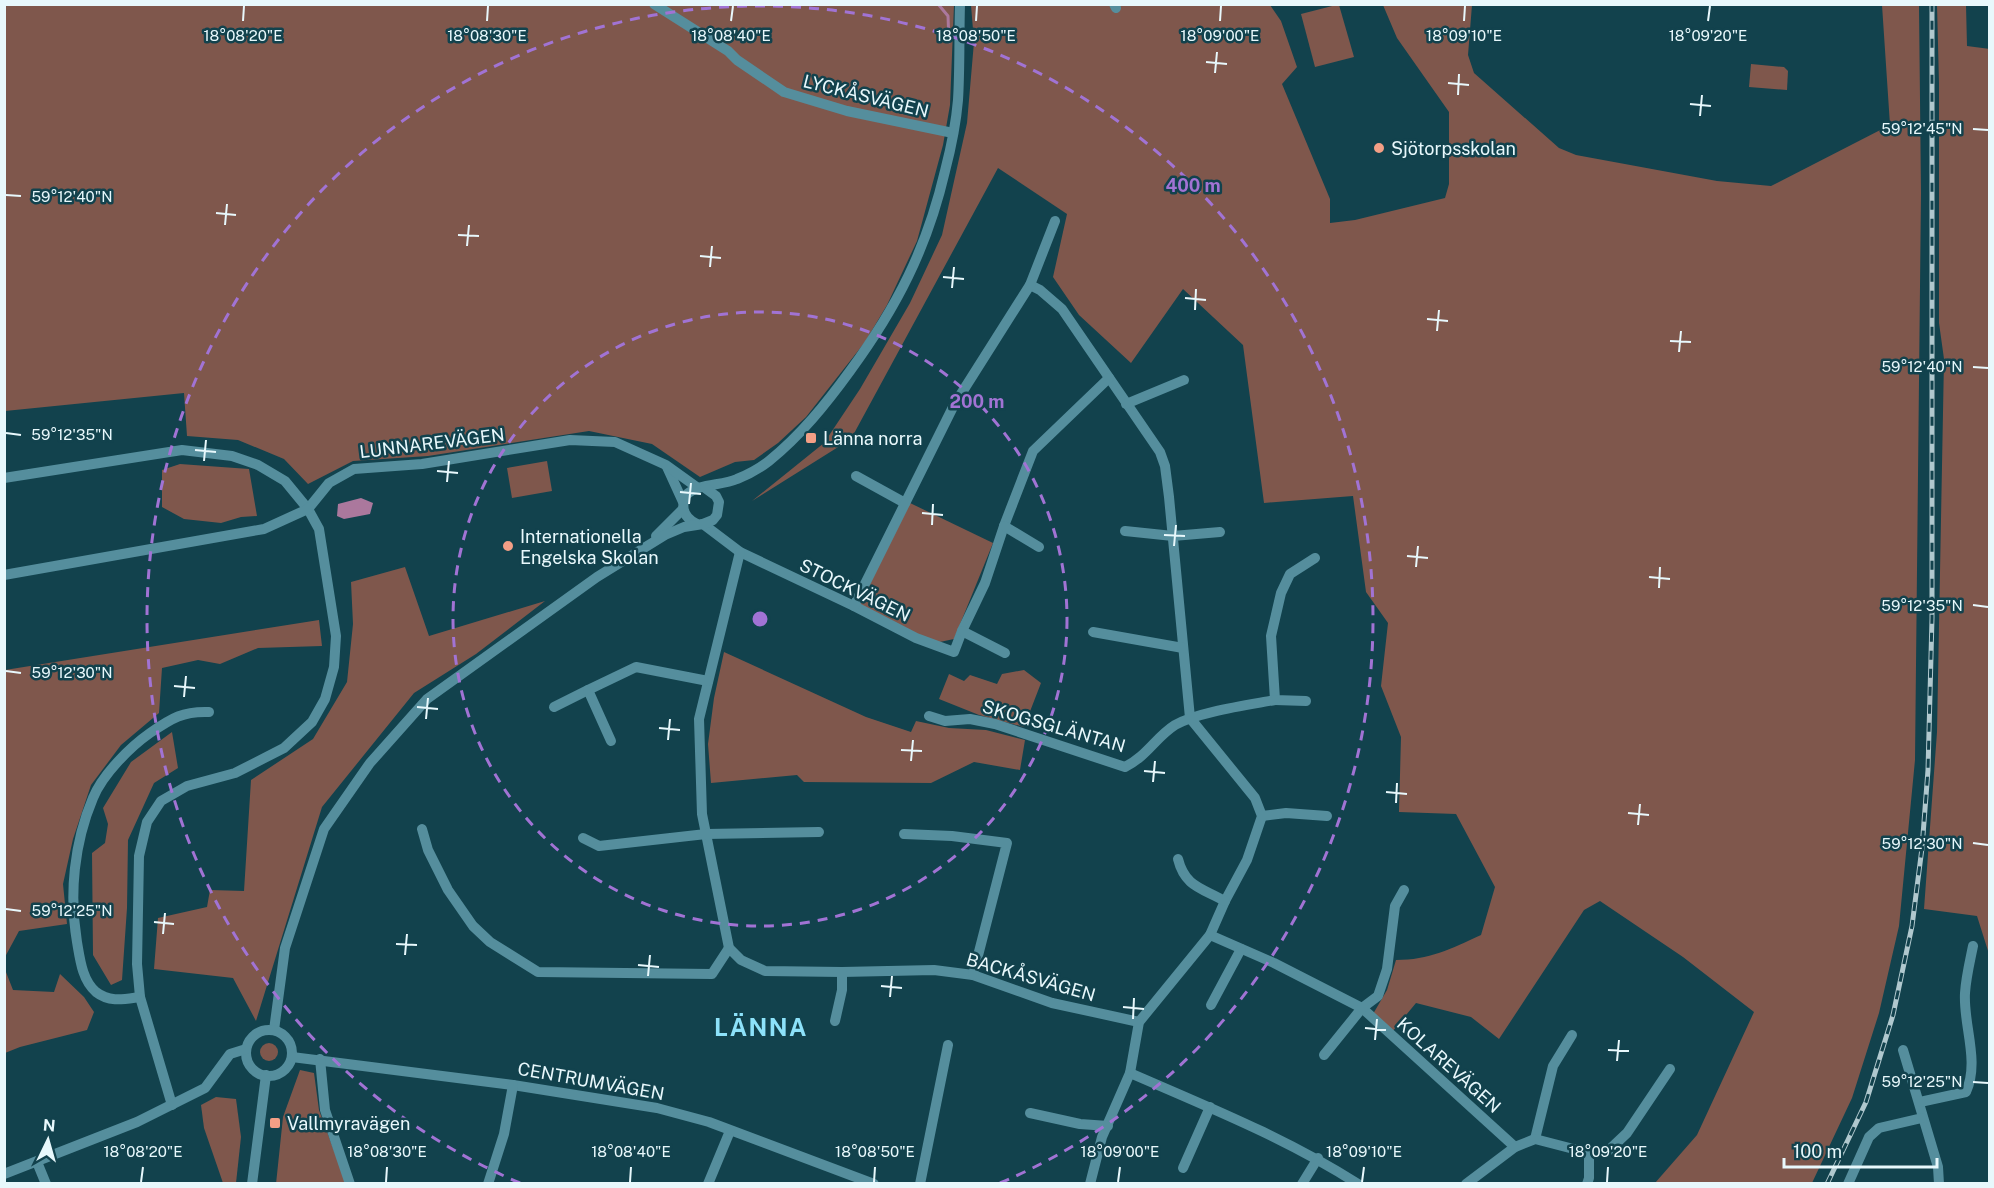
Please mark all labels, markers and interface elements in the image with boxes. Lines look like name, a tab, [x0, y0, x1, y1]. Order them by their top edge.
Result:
text: 18°08'20"E	[203, 27, 283, 44]
text: 18°08'30"E	[447, 27, 527, 44]
text: 18°08'40"E	[691, 27, 771, 44]
text: 18°08'50"E	[936, 27, 1016, 44]
text: 18°09'00"E	[1181, 27, 1259, 44]
text: 18°09'10"E	[1426, 27, 1502, 44]
text: 18°09'20"E	[1669, 27, 1747, 44]
street label: LYCKÅSVÄGEN	[801, 68, 931, 122]
text: 59°12'45"N	[1881, 120, 1963, 137]
place label: Sjötorpsskolan	[1391, 138, 1516, 159]
marker: Sjötorpsskolan	[1372, 141, 1386, 155]
text: 400 m	[1165, 175, 1221, 196]
text: 59°12'40"N	[32, 188, 112, 205]
text: 59°12'40"N	[1882, 358, 1962, 375]
text: 200 m	[950, 391, 1004, 412]
street label: LUNNAREVÄGEN	[358, 423, 506, 462]
text: 59°12'35"N	[31, 426, 113, 443]
place label: Länna norra	[823, 428, 922, 449]
marker: Länna norra	[804, 431, 818, 445]
place label: Internationella Engelska Skolan	[520, 526, 659, 568]
marker: Internationella Engelska Skolan	[501, 539, 515, 553]
street label: STOCKVÄGEN	[796, 553, 914, 626]
text: 59°12'35"N	[1881, 597, 1963, 614]
centre of rings	[750, 609, 770, 629]
text: 59°12'30"N	[32, 664, 112, 681]
street label: SKOGSGLÄNTAN	[980, 695, 1128, 756]
text: 59°12'30"N	[1882, 835, 1962, 852]
text: 59°12'25"N	[32, 902, 112, 919]
street label: BACKÅSVÄGEN	[964, 947, 1099, 1005]
street label: KOLAREVÄGEN	[1393, 1012, 1506, 1117]
district label: LÄNNA	[714, 1013, 808, 1041]
street label: CENTRUMVÄGEN	[516, 1057, 666, 1104]
text: 59°12'25"N	[1882, 1073, 1962, 1090]
north arrow	[18, 1110, 78, 1170]
place label: Vallmyravägen	[287, 1113, 410, 1134]
text: N	[42, 1116, 56, 1136]
marker: Vallmyravägen	[268, 1116, 282, 1130]
scale bar	[1784, 1131, 1937, 1169]
text: 100 m	[1793, 1141, 1842, 1162]
text: 18°08'20"E	[103, 1143, 183, 1160]
text: 18°08'30"E	[347, 1143, 427, 1160]
text: 18°08'40"E	[591, 1143, 671, 1160]
text: 18°08'50"E	[835, 1143, 915, 1160]
text: 18°09'00"E	[1081, 1143, 1159, 1160]
text: 18°09'10"E	[1326, 1143, 1402, 1160]
text: 18°09'20"E	[1569, 1143, 1647, 1160]

